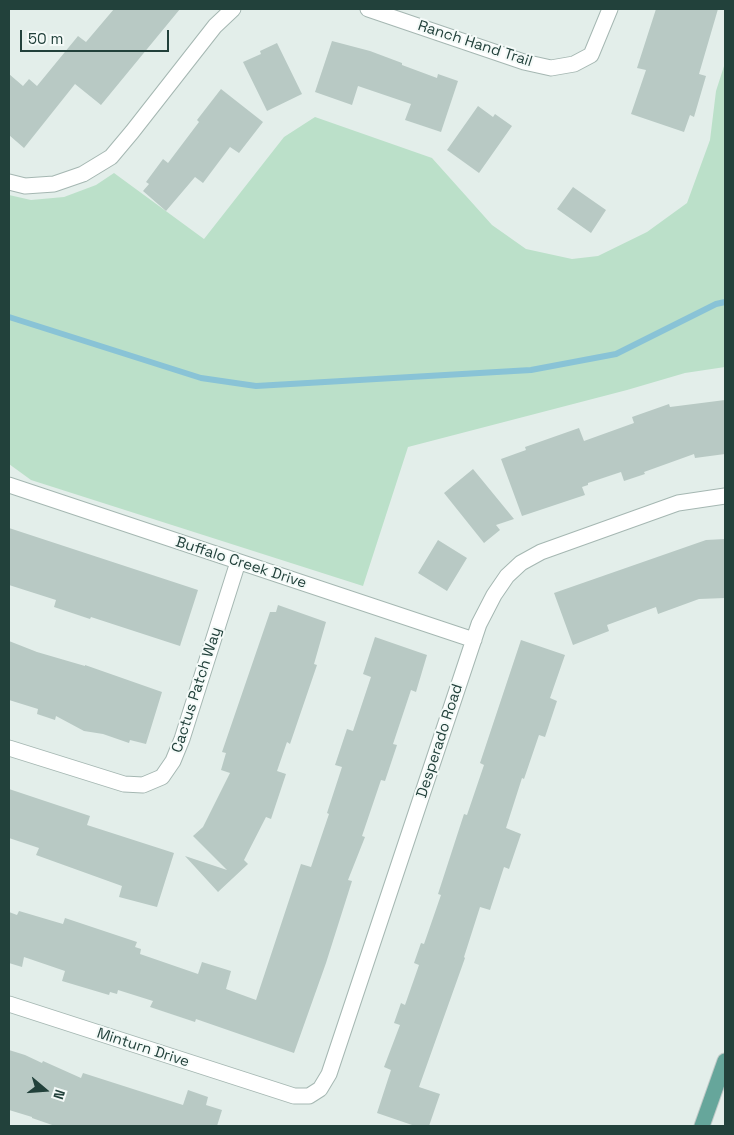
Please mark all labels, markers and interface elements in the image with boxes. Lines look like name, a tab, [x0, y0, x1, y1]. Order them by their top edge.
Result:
street label: Ranch Hand Trail	[415, 17, 535, 71]
scale bar	[22, 20, 171, 52]
text: 50 m	[28, 29, 63, 48]
street label: Buffalo Creek Drive	[173, 533, 309, 593]
street label: Cactus Patch Way	[168, 625, 226, 755]
street label: Desperado Road	[413, 682, 467, 800]
street label: Minturn Drive	[94, 1025, 192, 1071]
north arrow	[20, 1065, 70, 1115]
text: N	[49, 1087, 69, 1102]

